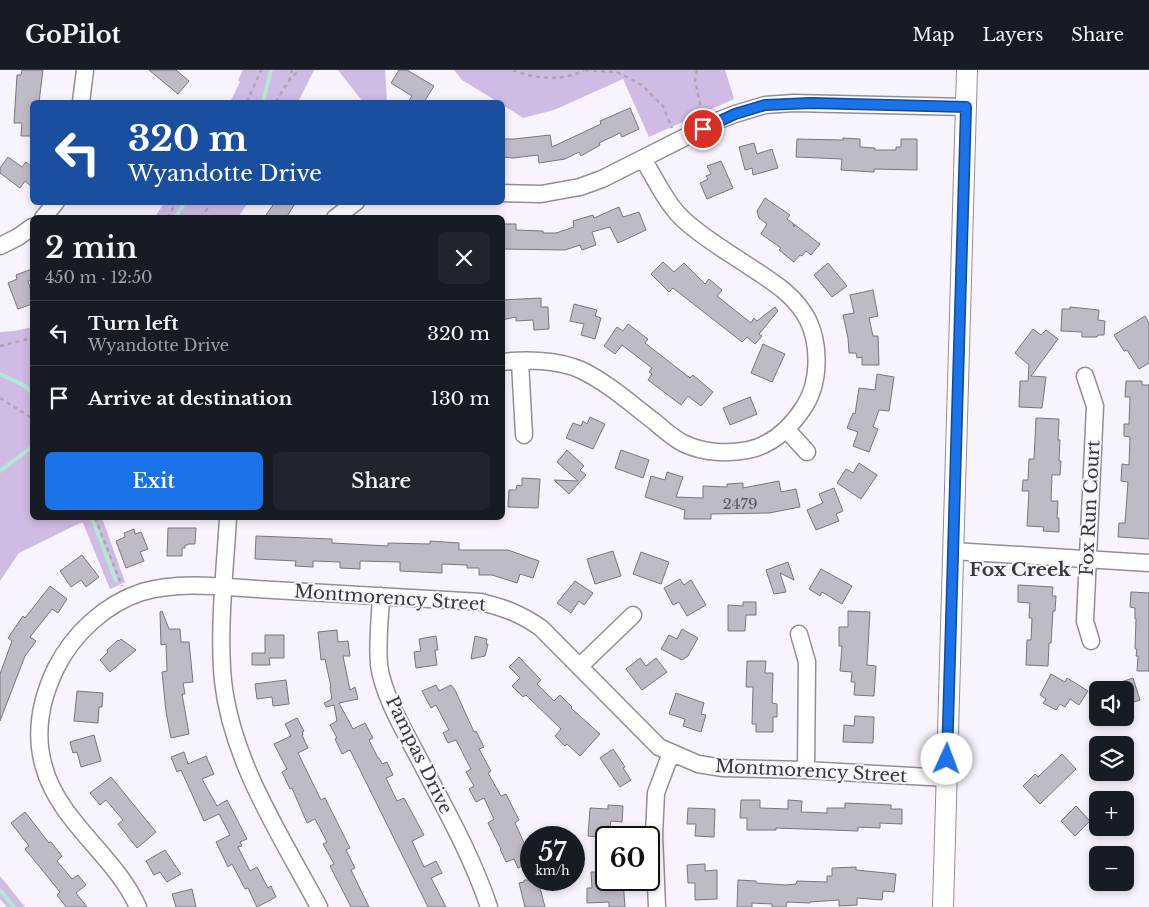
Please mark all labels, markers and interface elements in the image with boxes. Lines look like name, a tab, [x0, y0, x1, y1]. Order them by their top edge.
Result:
text: GoPilot	[25, 20, 121, 49]
text: Map	[913, 24, 954, 46]
text: Layers	[982, 24, 1043, 46]
text: Share	[1071, 24, 1124, 46]
pin	[682, 108, 724, 150]
icon: arrive	[689, 115, 717, 143]
text: 320 m	[128, 117, 248, 160]
icon: left	[45, 120, 110, 185]
text: Wyandotte Drive	[128, 160, 322, 187]
text: 2 min	[45, 229, 137, 266]
button: close	[438, 232, 490, 284]
text: 450 m · 12:50	[45, 267, 152, 287]
text: Turn left	[88, 312, 179, 335]
icon: left	[45, 319, 73, 347]
text: 320 m	[427, 322, 490, 345]
text: Wyandotte Drive	[88, 335, 229, 355]
icon: arrive	[45, 384, 73, 412]
text: Arrive at destination	[88, 387, 292, 410]
text: 130 m	[430, 387, 490, 410]
street label: Fox Run Court	[1075, 439, 1105, 576]
button: Exit	[45, 452, 263, 510]
button: Share	[273, 452, 490, 510]
house number: 2479	[722, 494, 758, 513]
district label: Fox Creek	[969, 558, 1071, 581]
street label: Montmorency Street	[293, 580, 487, 616]
map controls	[1089, 681, 1134, 891]
button: sound	[1089, 681, 1134, 726]
street label: Pampas Drive	[381, 692, 457, 818]
position arrow	[920, 732, 972, 784]
button: layers	[1089, 736, 1134, 781]
street label: Montmorency Street	[714, 755, 908, 787]
button: +	[1089, 791, 1134, 836]
speed limit sign: 60	[595, 826, 660, 891]
text: 57	[539, 837, 566, 868]
button: −	[1089, 846, 1134, 891]
text: km/h	[535, 863, 570, 878]

